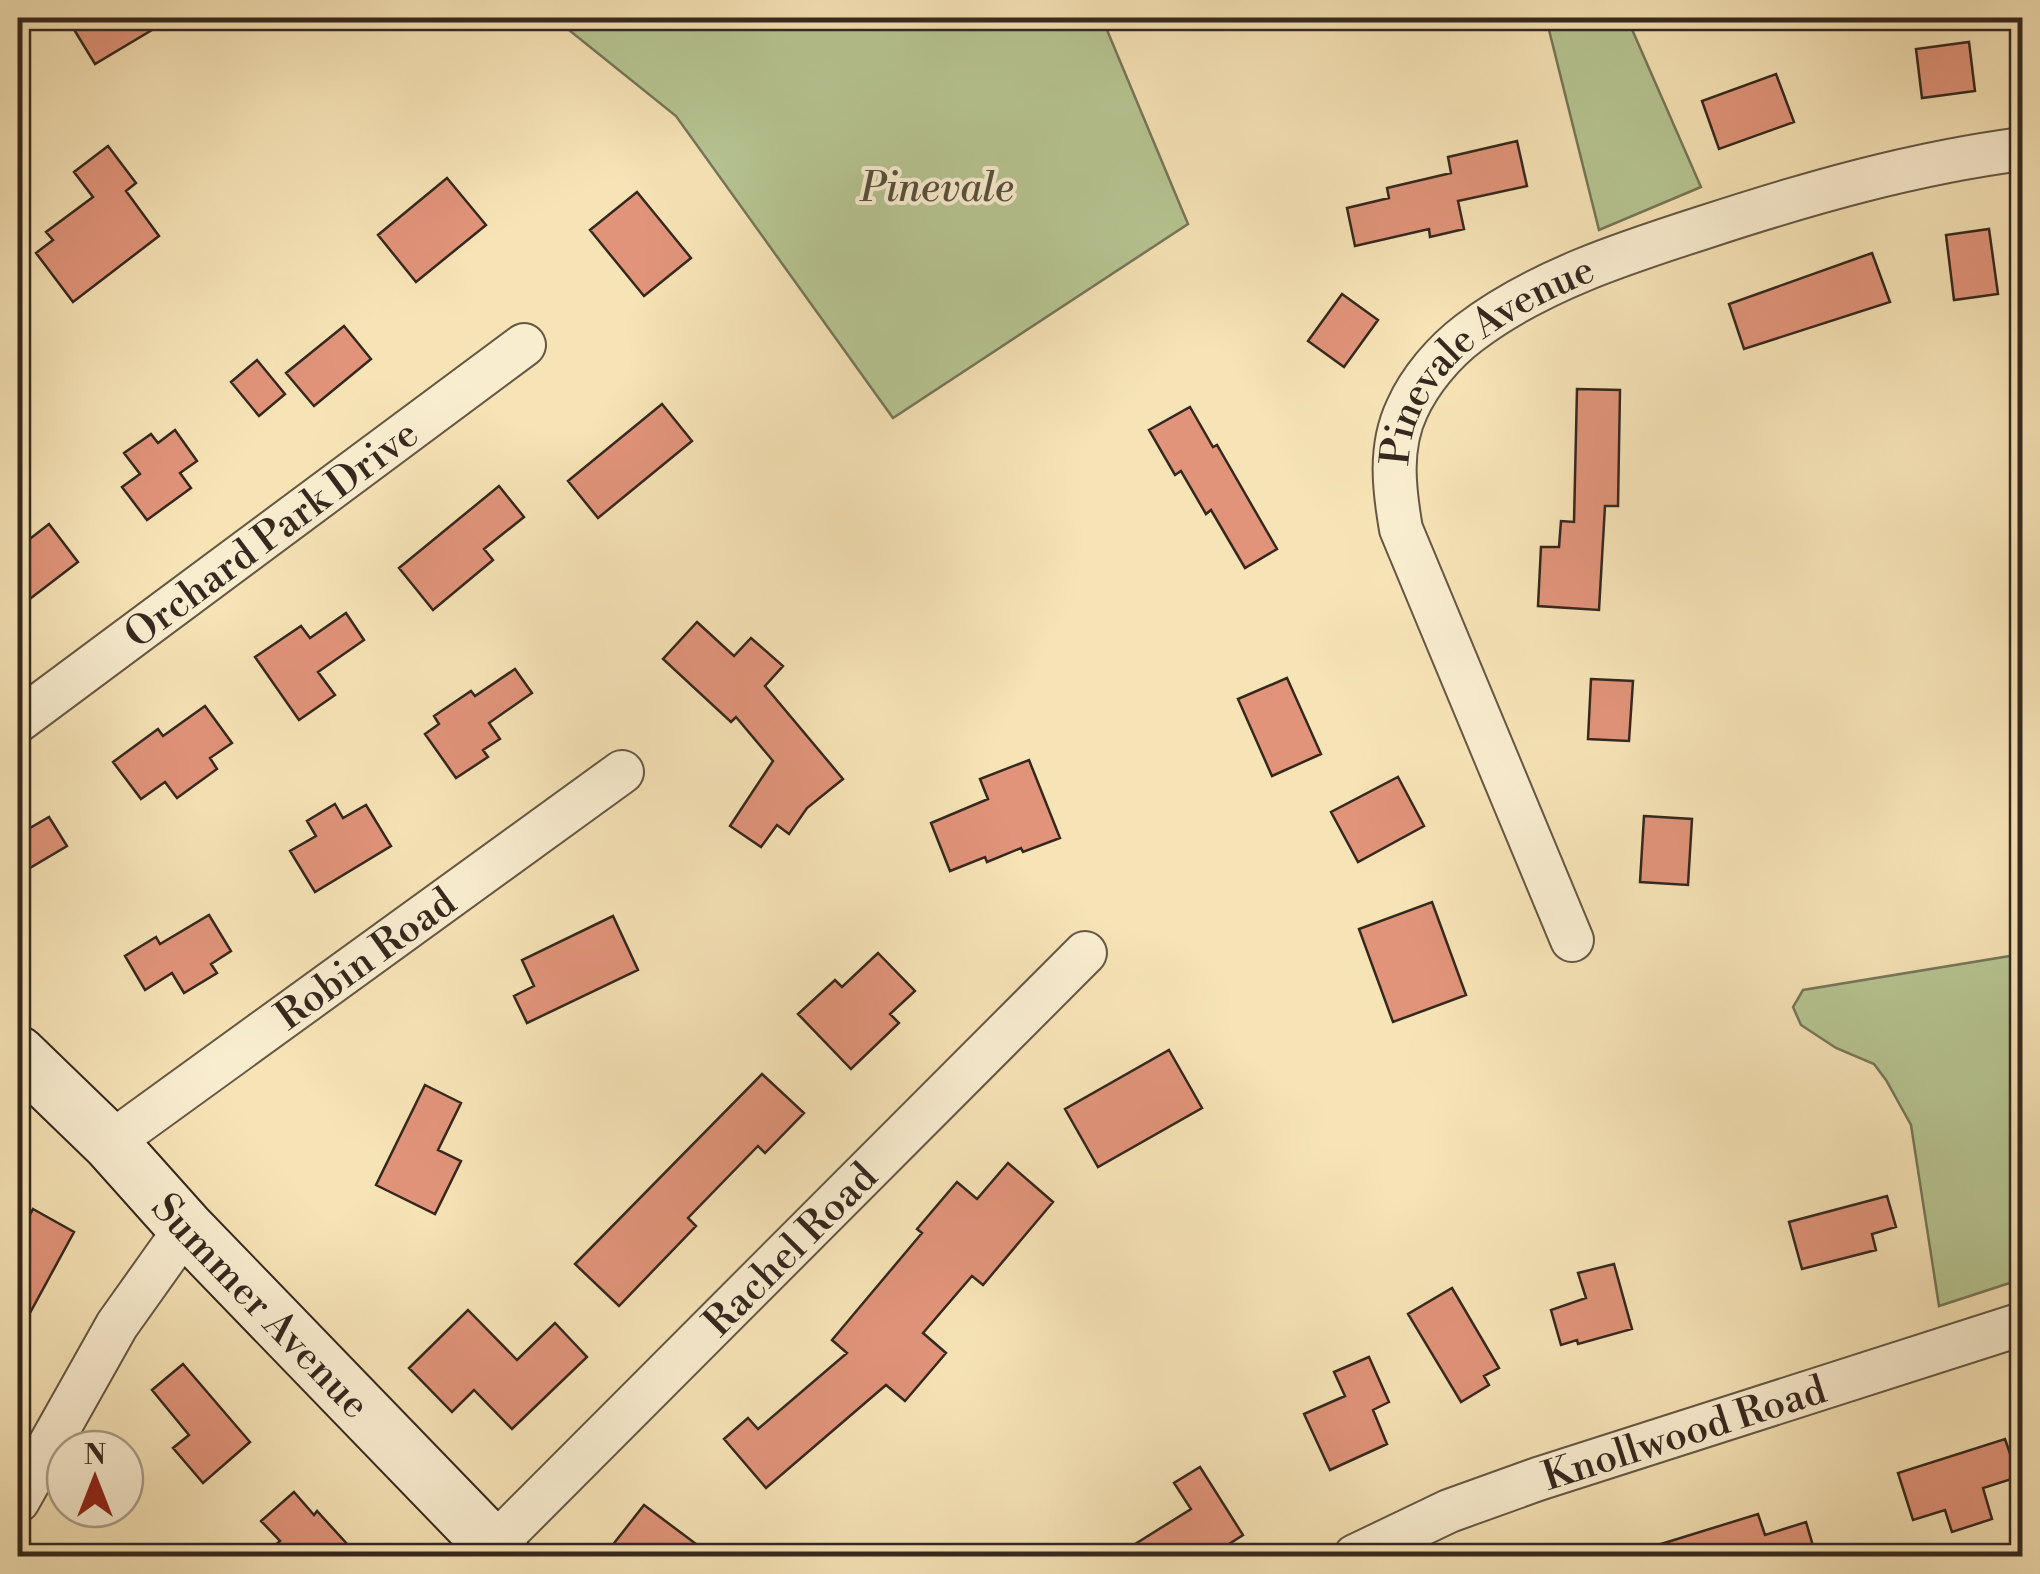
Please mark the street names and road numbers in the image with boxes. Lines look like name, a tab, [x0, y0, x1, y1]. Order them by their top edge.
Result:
street label: Pinevale Avenue	[1371, 245, 1602, 468]
street label: Orchard Park Drive	[115, 409, 429, 660]
street label: Robin Road	[266, 878, 466, 1042]
street label: Rachel Road	[694, 1152, 889, 1348]
street label: Summer Avenue	[140, 1184, 380, 1430]
street label: Knollwood Road	[1536, 1365, 1833, 1503]

